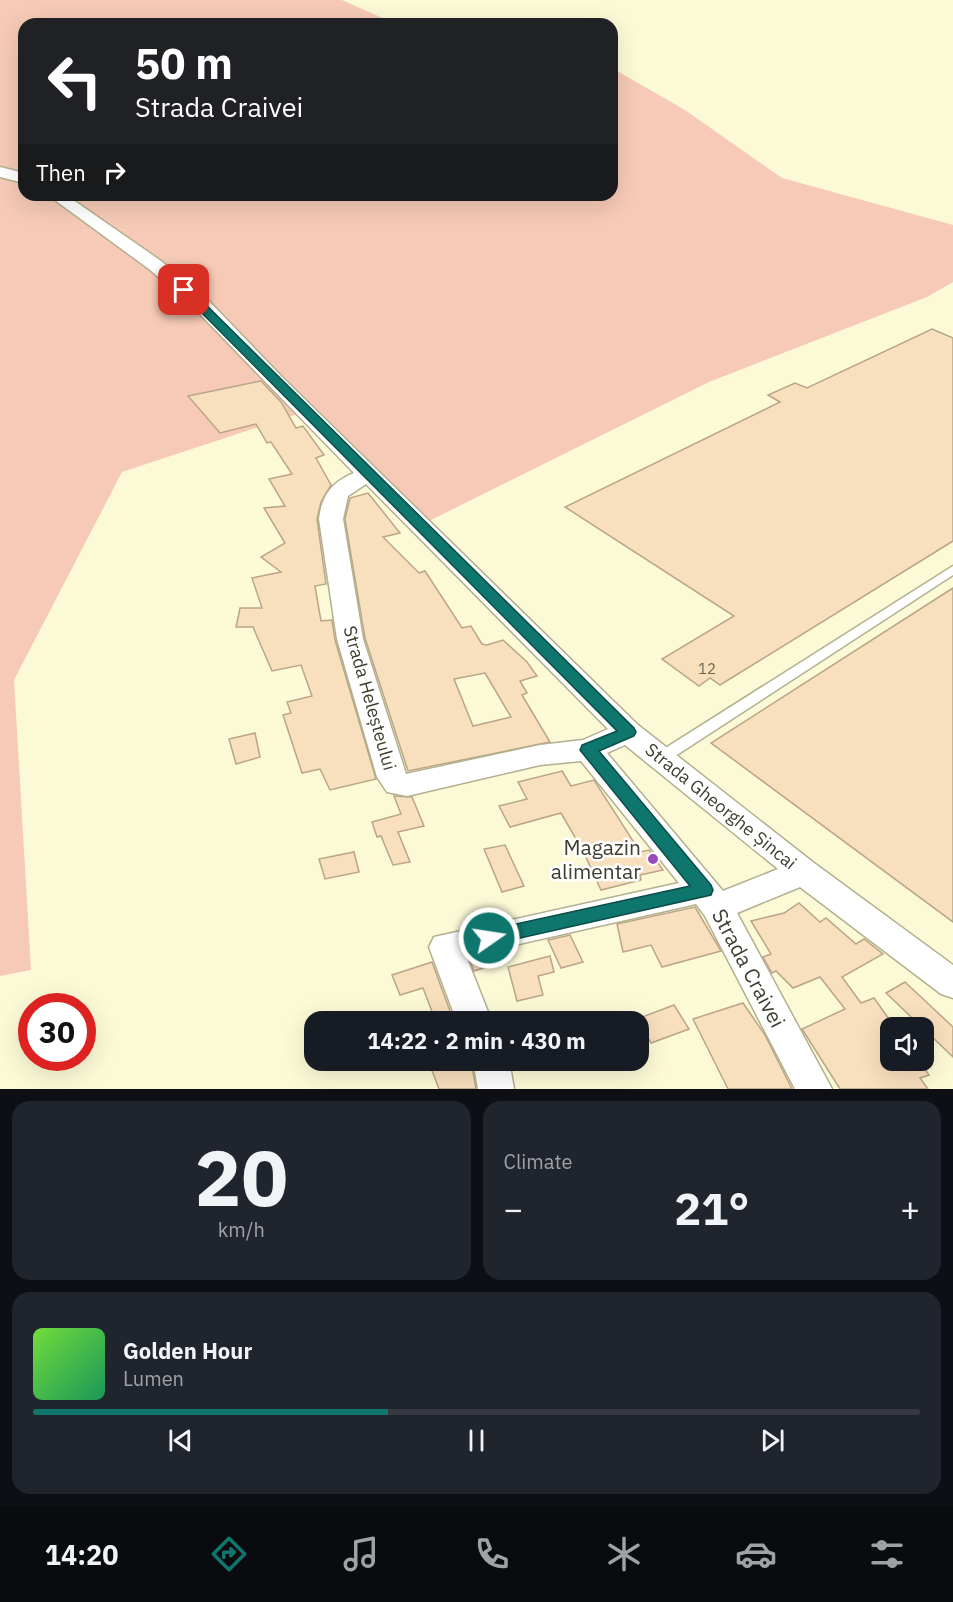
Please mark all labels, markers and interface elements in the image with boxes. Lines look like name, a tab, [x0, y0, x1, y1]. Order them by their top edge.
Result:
text: 50 m	[135, 36, 233, 91]
icon: left	[36, 42, 114, 120]
text: Strada Craivei	[135, 89, 303, 124]
icon: right	[98, 156, 131, 189]
text: Then	[36, 158, 86, 187]
pin	[158, 264, 209, 315]
icon: arrive	[167, 273, 200, 306]
street label: Strada Heleșteului	[338, 623, 402, 773]
house number: 12	[698, 659, 716, 678]
street label: Strada Gheorghe Șincai	[641, 738, 801, 874]
place label: Magazin alimentar	[551, 833, 641, 885]
marker: Magazin alimentar	[646, 852, 660, 866]
street label: Strada Craivei	[706, 904, 792, 1032]
position arrow	[457, 906, 521, 970]
speed limit sign: 30	[18, 993, 96, 1071]
map controls	[880, 1017, 934, 1071]
button: sound	[880, 1017, 934, 1071]
text: 14:22 · 2 min · 430 m	[367, 1026, 586, 1055]
text: 20	[194, 1126, 288, 1227]
text: Climate	[504, 1148, 572, 1175]
text: 21°	[674, 1179, 749, 1237]
text: −	[504, 1187, 523, 1230]
text: +	[900, 1187, 920, 1230]
text: km/h	[218, 1216, 265, 1243]
text: Golden Hour	[123, 1336, 252, 1365]
text: Lumen	[123, 1365, 184, 1392]
icon: previous	[164, 1424, 197, 1457]
icon: pause	[460, 1424, 493, 1457]
icon: next	[756, 1424, 789, 1457]
icon: directions	[208, 1533, 250, 1575]
icon: music	[340, 1533, 382, 1575]
icon: phone	[471, 1533, 513, 1575]
icon: climate	[603, 1533, 645, 1575]
icon: car	[735, 1533, 777, 1575]
icon: filters	[866, 1533, 908, 1575]
text: 14:20	[45, 1537, 119, 1572]

